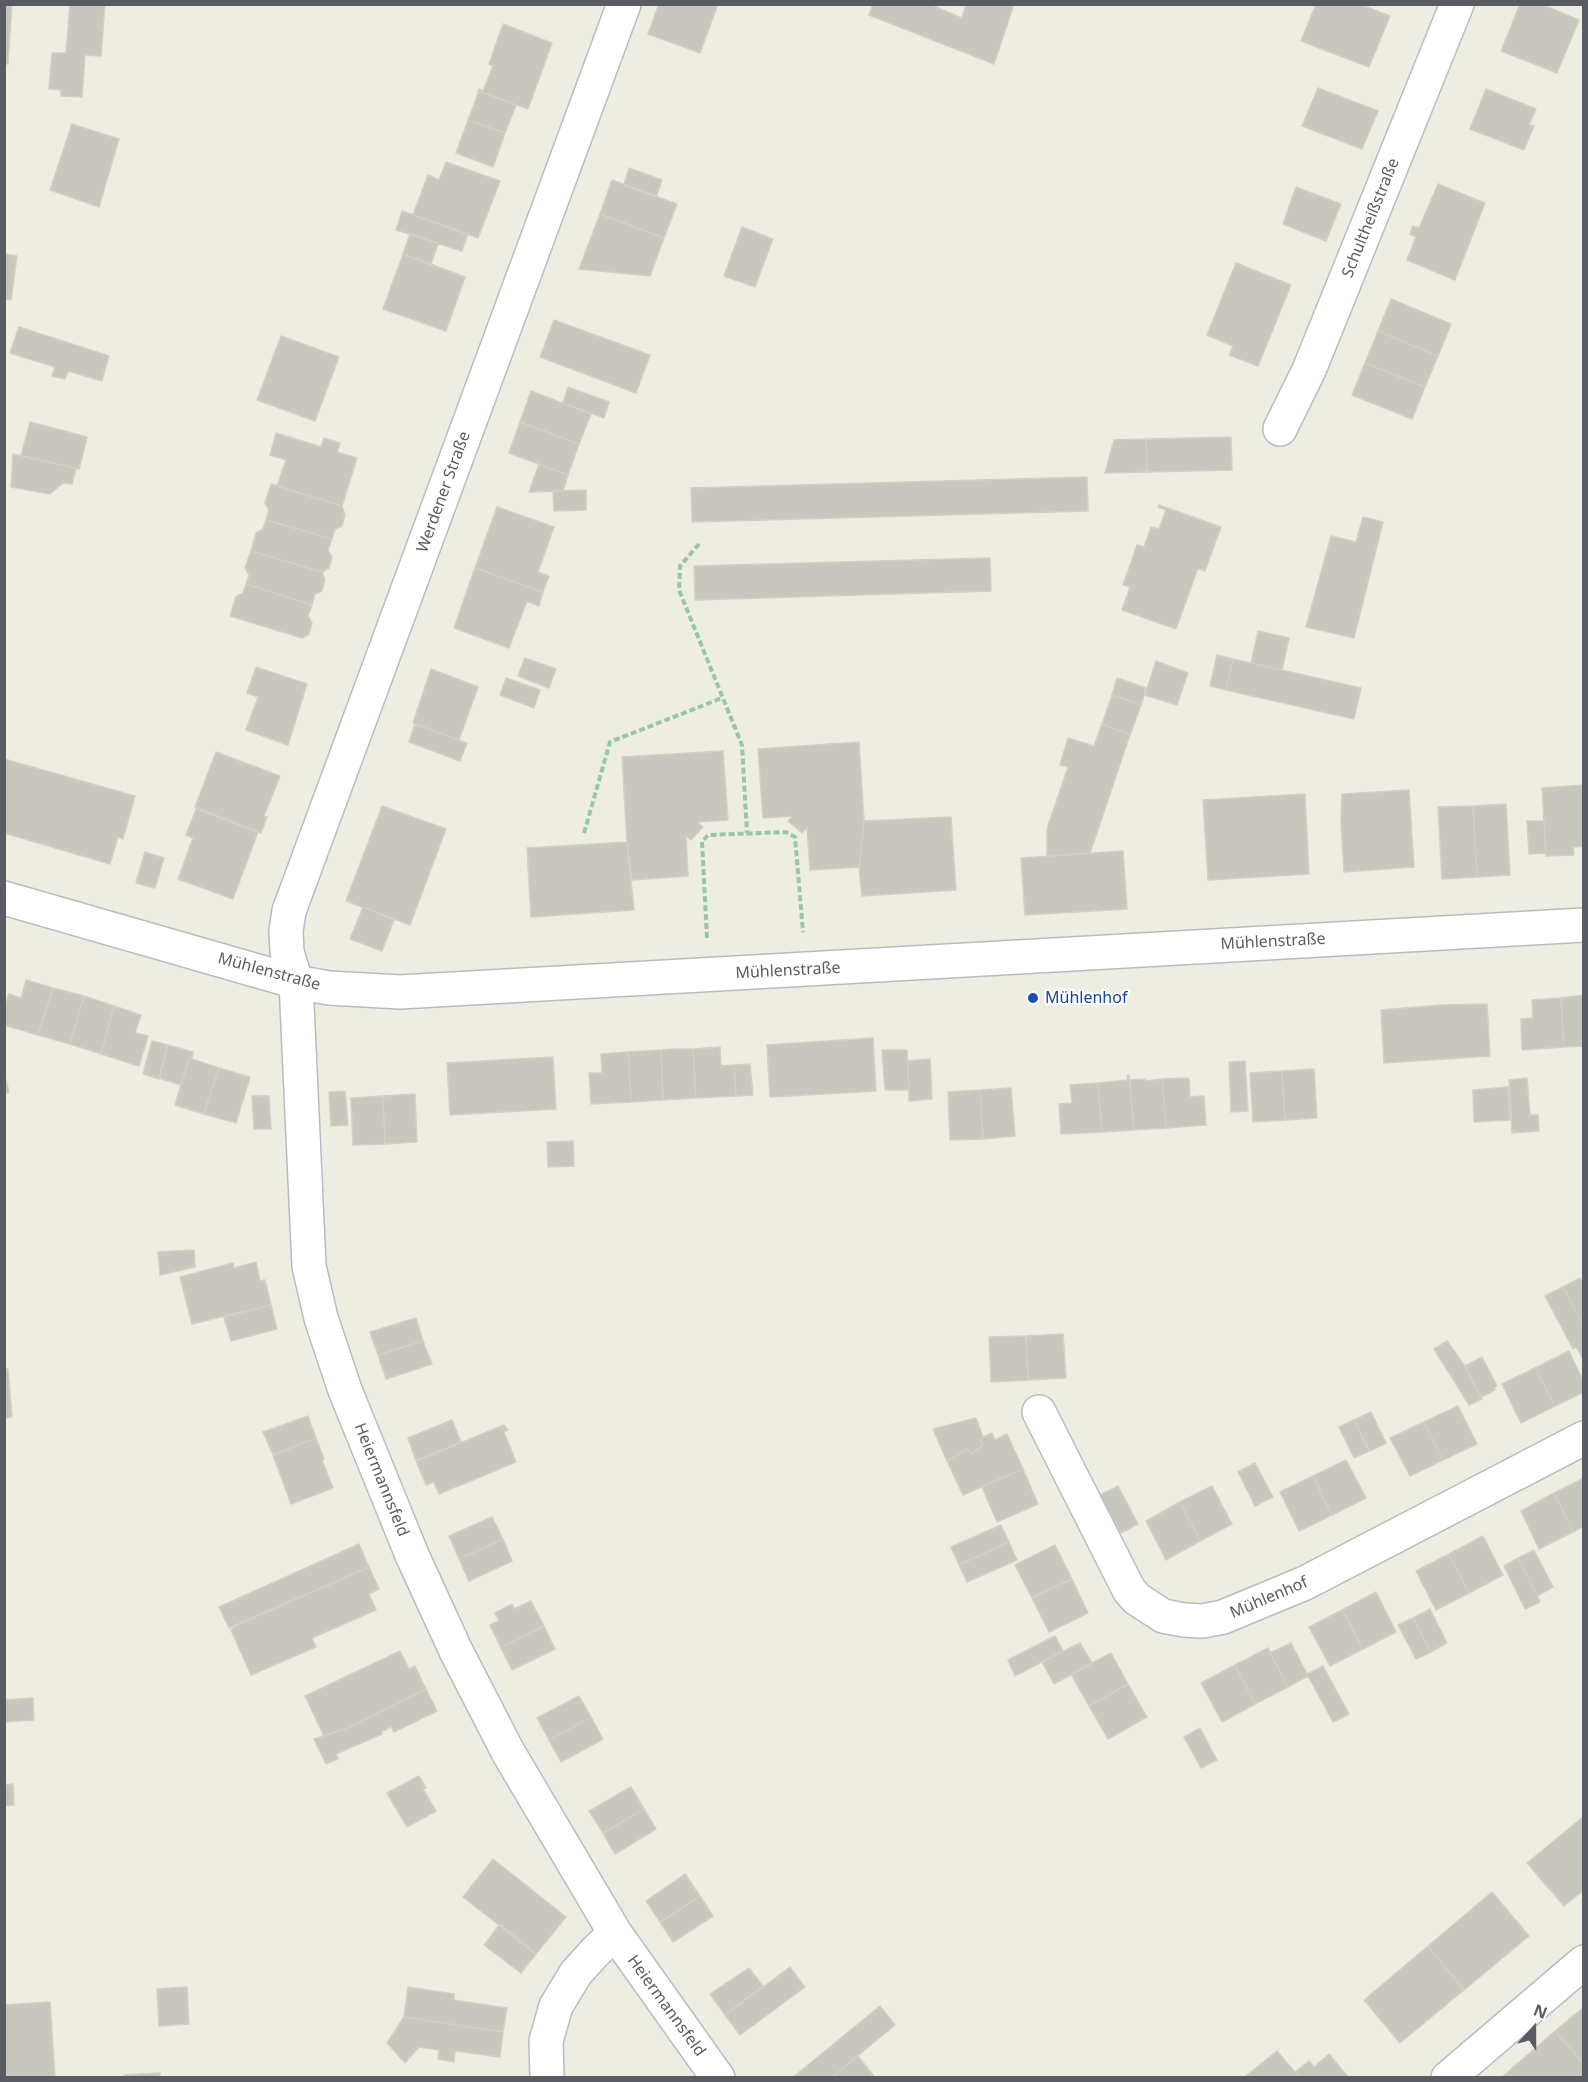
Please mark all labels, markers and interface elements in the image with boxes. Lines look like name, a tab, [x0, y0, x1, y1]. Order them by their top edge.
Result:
street label: Schultheißstraße	[1338, 155, 1404, 281]
street label: Werdener Straße	[413, 429, 475, 555]
street label: Mühlenstraße	[1220, 930, 1326, 954]
street label: Mühlenstraße	[216, 949, 322, 995]
street label: Mühlenstraße	[735, 959, 841, 983]
place label: Mühlenhof	[1045, 988, 1127, 1008]
marker: Mühlenhof	[1026, 991, 1040, 1005]
street label: Heiermannsfeld	[350, 1421, 412, 1539]
street label: Mühlenhof	[1227, 1573, 1311, 1623]
street label: Heiermannsfeld	[623, 1952, 709, 2060]
north arrow	[1504, 1998, 1564, 2058]
text: N	[1530, 1999, 1550, 2024]

